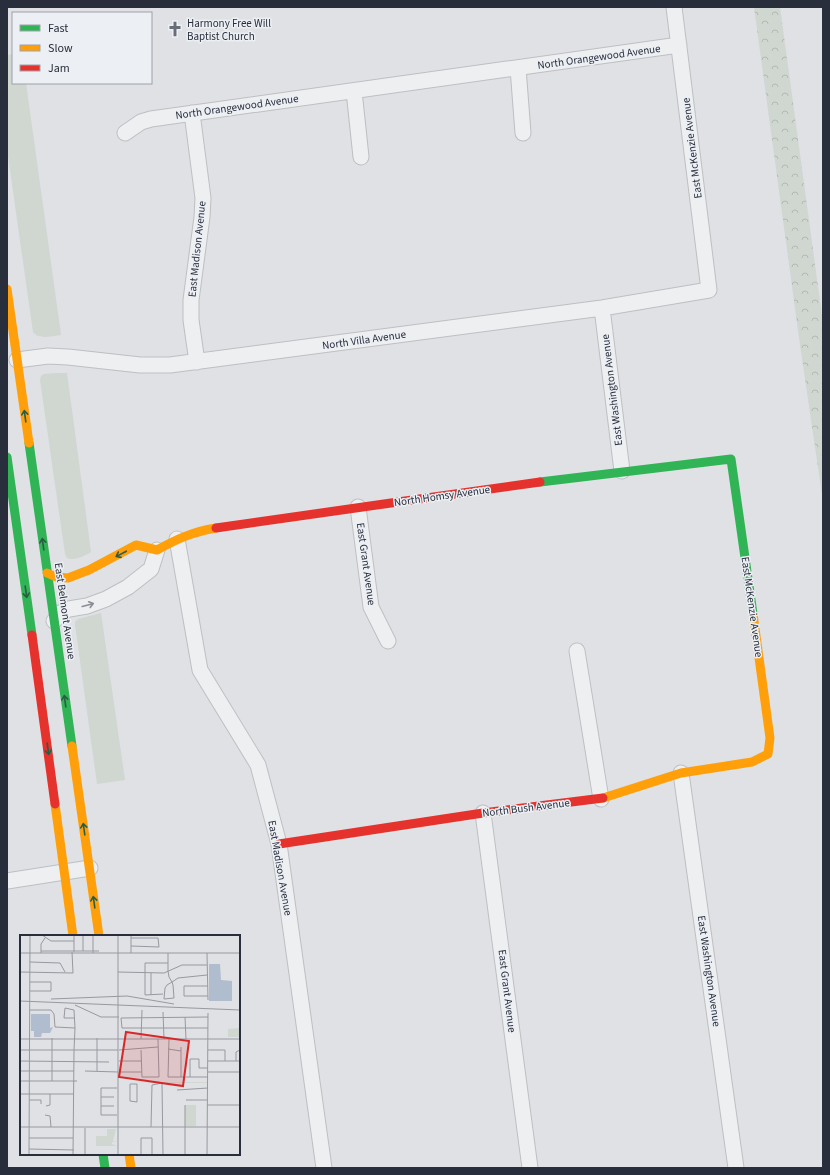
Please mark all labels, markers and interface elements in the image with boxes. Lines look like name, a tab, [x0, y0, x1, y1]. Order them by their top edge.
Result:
legend	[12, 12, 152, 84]
place label: Harmony Free Will Baptist Church	[187, 16, 271, 44]
text: Fast	[48, 20, 68, 37]
church icon: Harmony Free Will Baptist Church	[166, 20, 184, 38]
text: Slow	[48, 40, 73, 57]
street label: North Orangewood Avenue	[536, 41, 662, 73]
text: Jam	[48, 60, 70, 77]
street label: North Orangewood Avenue	[174, 91, 300, 123]
street label: East McKenzie Avenue	[678, 96, 706, 199]
street label: East Madison Avenue	[184, 200, 210, 298]
street label: North Villa Avenue	[321, 327, 407, 353]
street label: East Washington Avenue	[598, 333, 626, 447]
one-way arrow	[21, 410, 29, 423]
street label: North Homsy Avenue	[393, 482, 492, 510]
street label: East Grant Avenue	[353, 522, 379, 607]
one-way arrow	[39, 538, 47, 551]
one-way arrow	[115, 550, 127, 558]
street label: East McKenzie Avenue	[738, 556, 767, 659]
street label: East Belmont Avenue	[51, 562, 79, 661]
one-way arrow	[22, 585, 30, 598]
one-way arrow	[81, 601, 94, 608]
one-way arrow	[61, 695, 69, 708]
one-way arrow	[44, 742, 52, 755]
street label: North Bush Avenue	[481, 795, 571, 821]
street label: East Madison Avenue	[264, 819, 296, 917]
one-way arrow	[80, 823, 88, 836]
one-way arrow	[90, 896, 98, 909]
street label: East Washington Avenue	[694, 914, 724, 1028]
inset map	[20, 935, 240, 1155]
street label: East Grant Avenue	[494, 949, 520, 1034]

